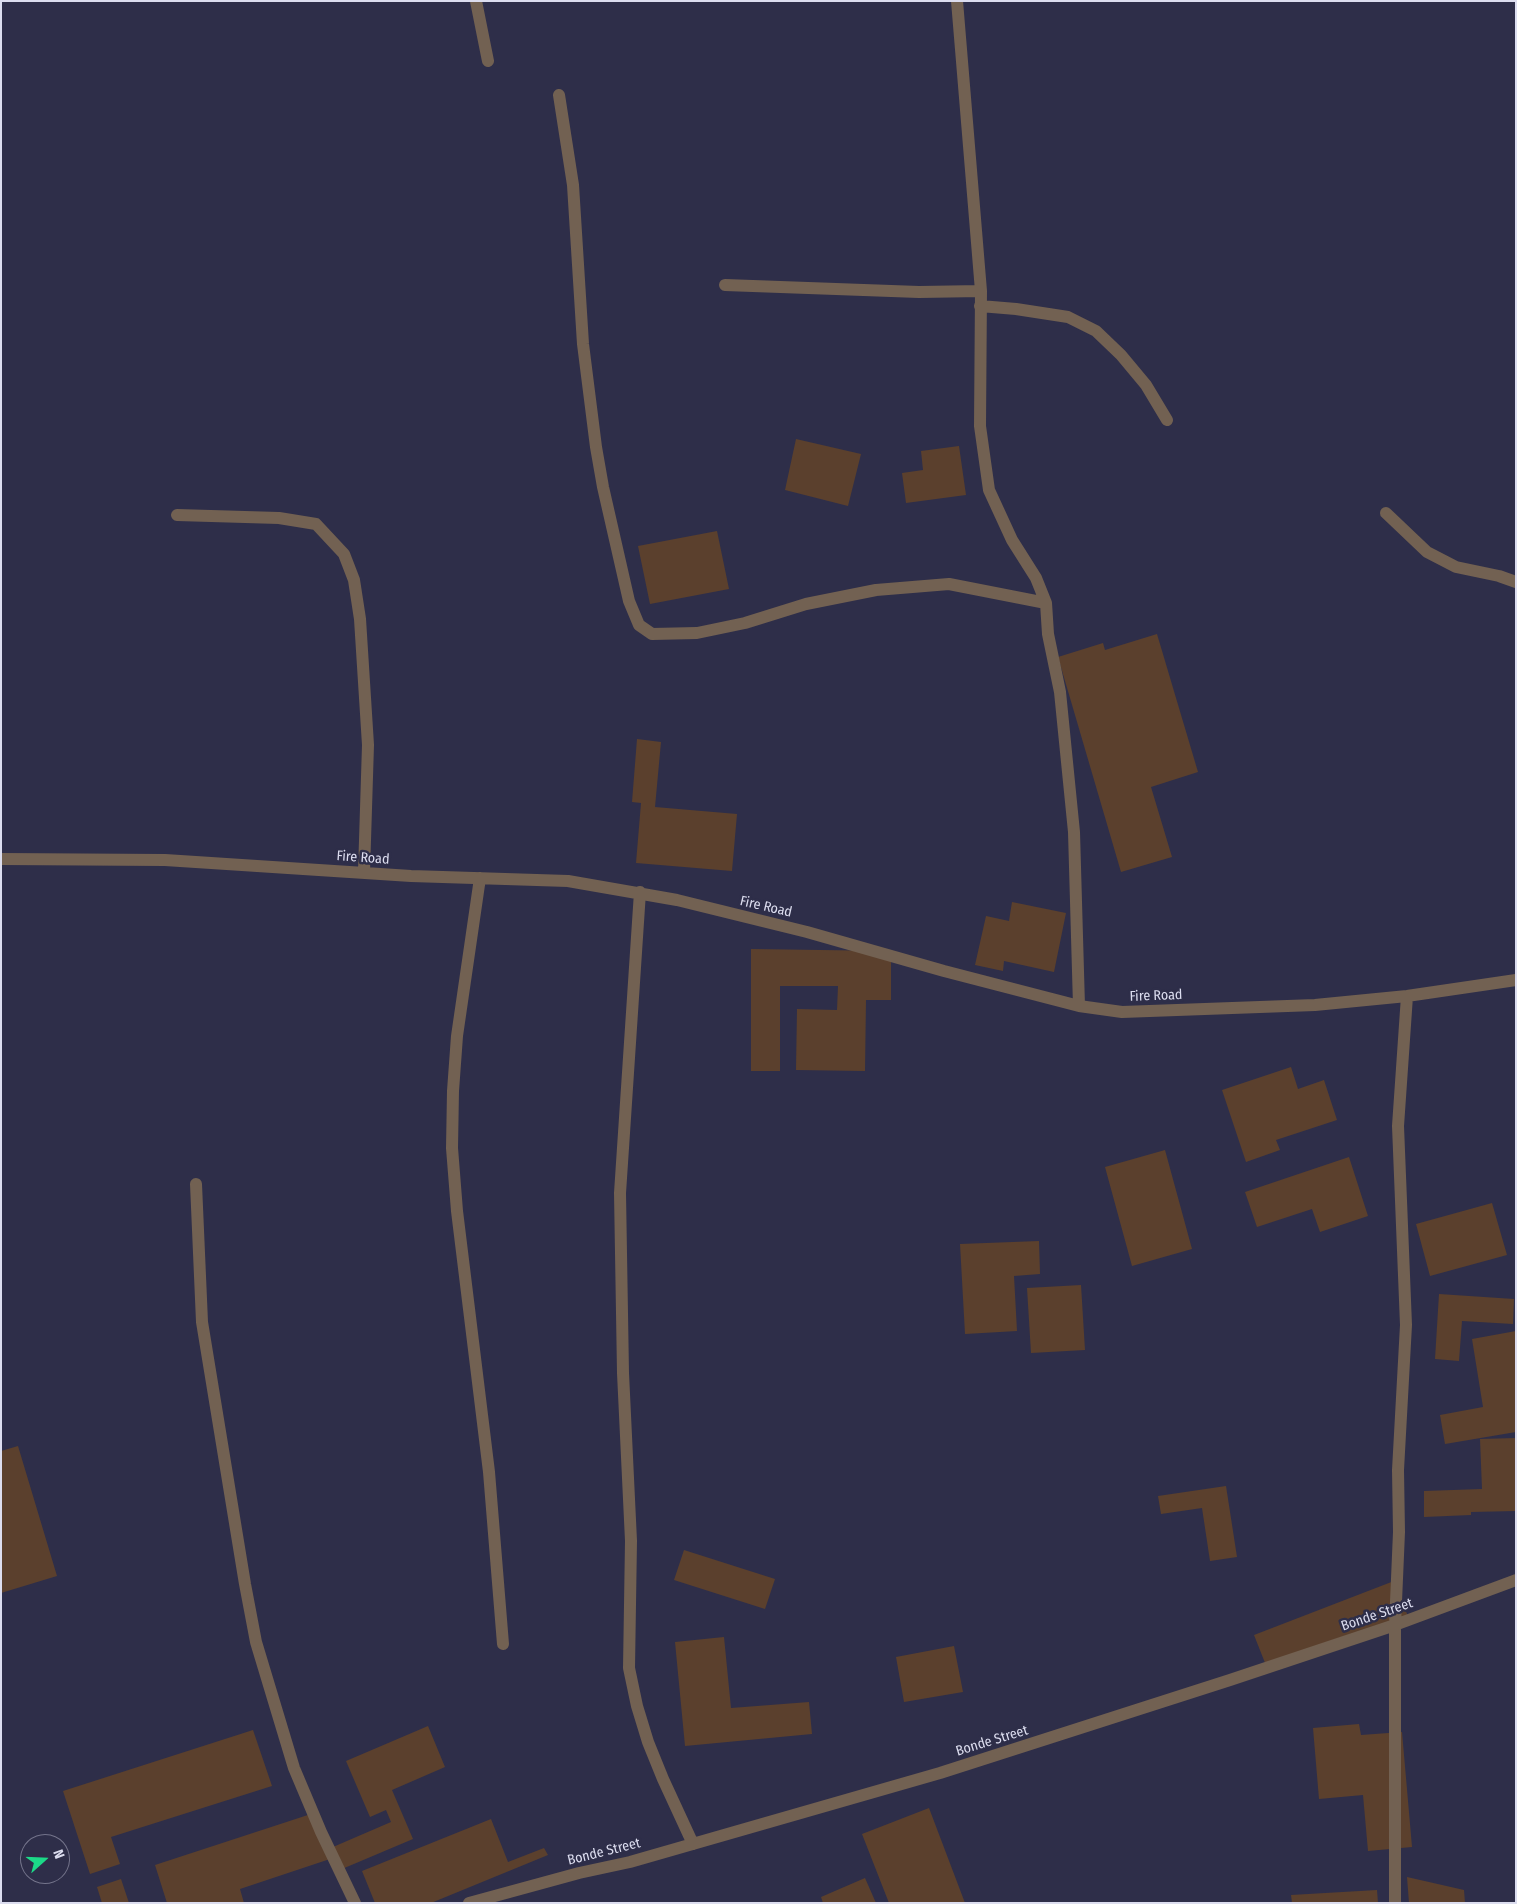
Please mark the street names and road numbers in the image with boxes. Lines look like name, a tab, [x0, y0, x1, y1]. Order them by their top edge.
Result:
street label: Fire Road	[336, 848, 390, 868]
street label: Fire Road	[738, 893, 794, 921]
street label: Fire Road	[1129, 987, 1183, 1005]
street label: Bonde Street	[1339, 1595, 1415, 1635]
street label: Bonde Street	[954, 1722, 1030, 1760]
street label: Bonde Street	[566, 1835, 642, 1869]

